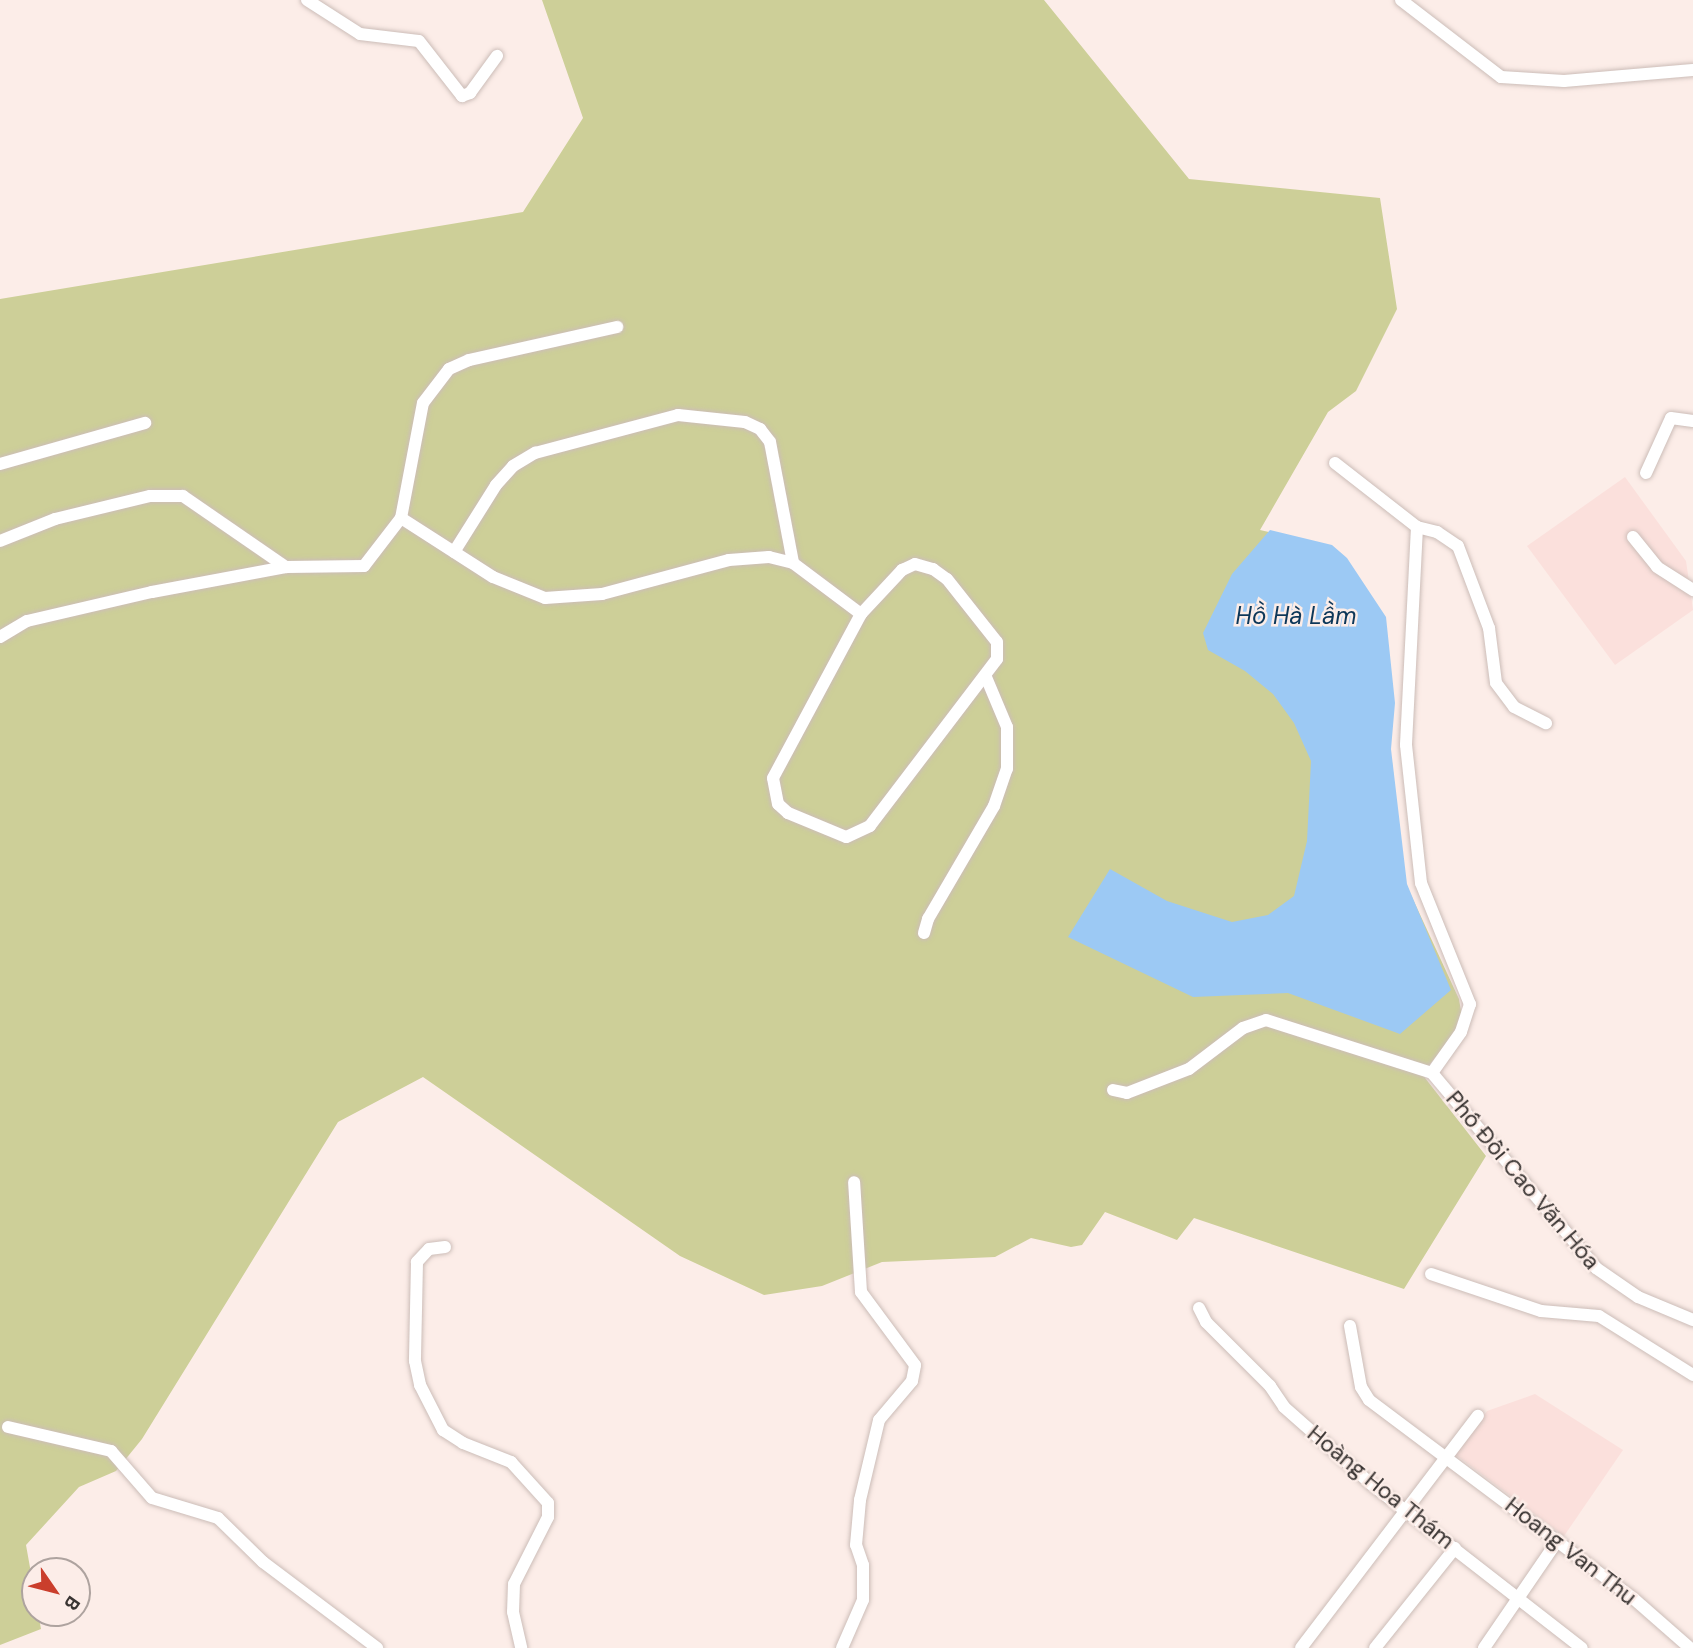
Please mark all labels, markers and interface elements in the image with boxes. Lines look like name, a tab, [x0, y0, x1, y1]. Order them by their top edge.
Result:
water label: Hồ Hà Lầm	[1236, 602, 1356, 630]
street label: Phố Đồi Cao Văn Hóa	[1440, 1085, 1606, 1275]
street label: Hoàng Hoa Thám	[1302, 1419, 1460, 1555]
street label: Hoang Van Thu	[1500, 1491, 1642, 1611]
north arrow	[21, 1557, 91, 1627]
text: B	[58, 1591, 86, 1615]

